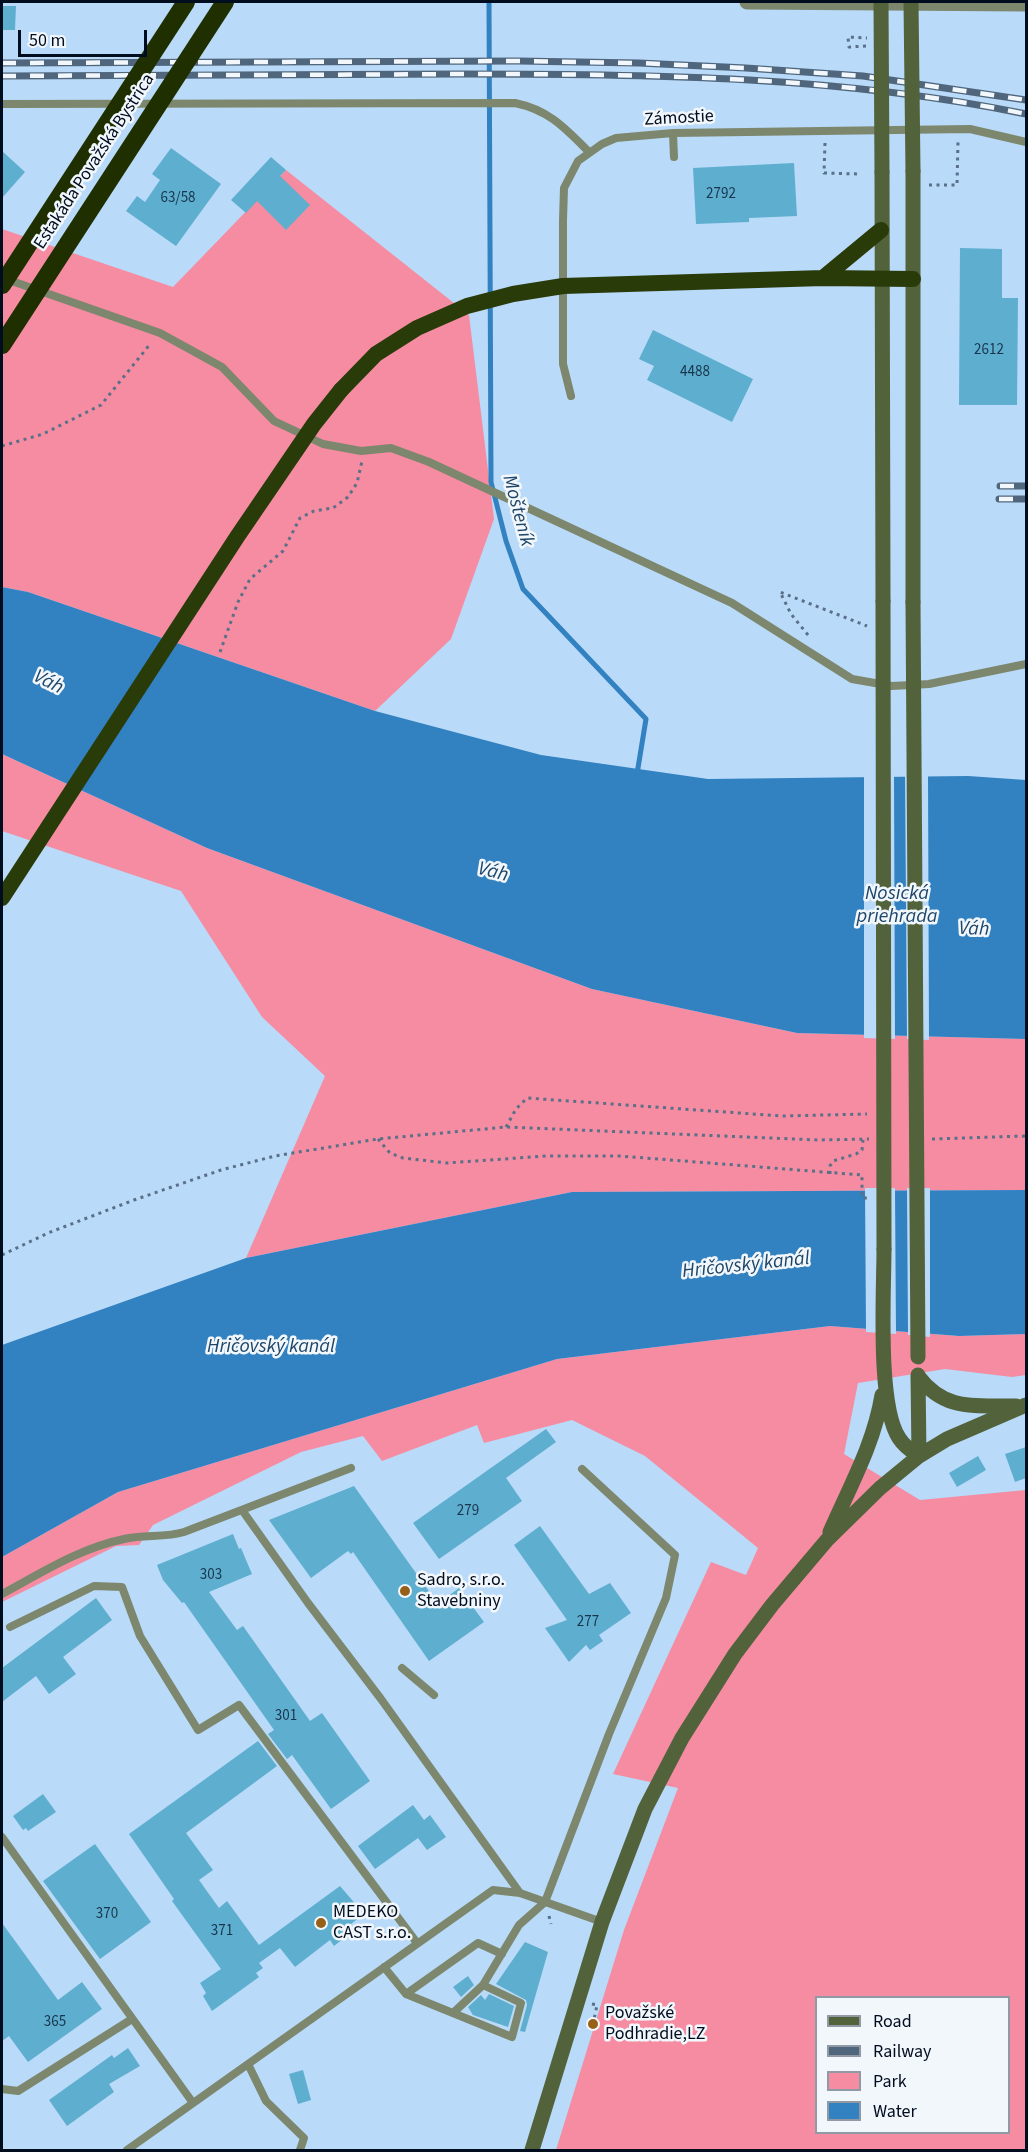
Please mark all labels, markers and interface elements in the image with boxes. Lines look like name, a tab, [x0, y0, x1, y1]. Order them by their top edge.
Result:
scale bar	[21, 18, 150, 56]
text: 50 m	[29, 28, 65, 53]
street label: Estakáda Považská Bystrica	[30, 70, 160, 254]
street label: Zámostie	[644, 106, 714, 132]
house number: 2792	[706, 186, 736, 204]
house number: 63/58	[160, 190, 196, 208]
house number: 2612	[974, 342, 1004, 360]
house number: 4488	[680, 364, 710, 382]
water label: Mošteník	[496, 473, 538, 549]
water label: Váh	[29, 665, 67, 701]
water label: Váh	[475, 858, 511, 888]
water label: Nosická priehrada	[856, 883, 938, 930]
water label: Váh	[958, 917, 990, 943]
water label: Hričovský kanál	[681, 1247, 811, 1285]
water label: Hričovský kanál	[207, 1336, 335, 1360]
house number: 279	[457, 1503, 479, 1521]
house number: 303	[200, 1567, 222, 1585]
place label: Sadro, s.r.o. Stavebniny	[417, 1570, 505, 1612]
marker: Sadro, s.r.o. Stavebniny	[398, 1584, 412, 1598]
house number: 277	[577, 1614, 599, 1632]
house number: 301	[275, 1708, 297, 1726]
place label: MEDEKO CAST s.r.o.	[333, 1902, 411, 1944]
house number: 370	[96, 1906, 118, 1924]
marker: MEDEKO CAST s.r.o.	[314, 1916, 328, 1930]
house number: 371	[211, 1923, 233, 1941]
legend	[815, 1996, 1010, 2134]
place label: Považské Podhradie,LZ	[605, 2003, 705, 2046]
text: Road	[873, 2009, 912, 2034]
house number: 365	[44, 2014, 66, 2032]
marker: Považské Podhradie,LZ	[586, 2017, 600, 2031]
text: Railway	[873, 2039, 932, 2064]
text: Park	[873, 2069, 907, 2094]
text: Water	[873, 2099, 917, 2124]

